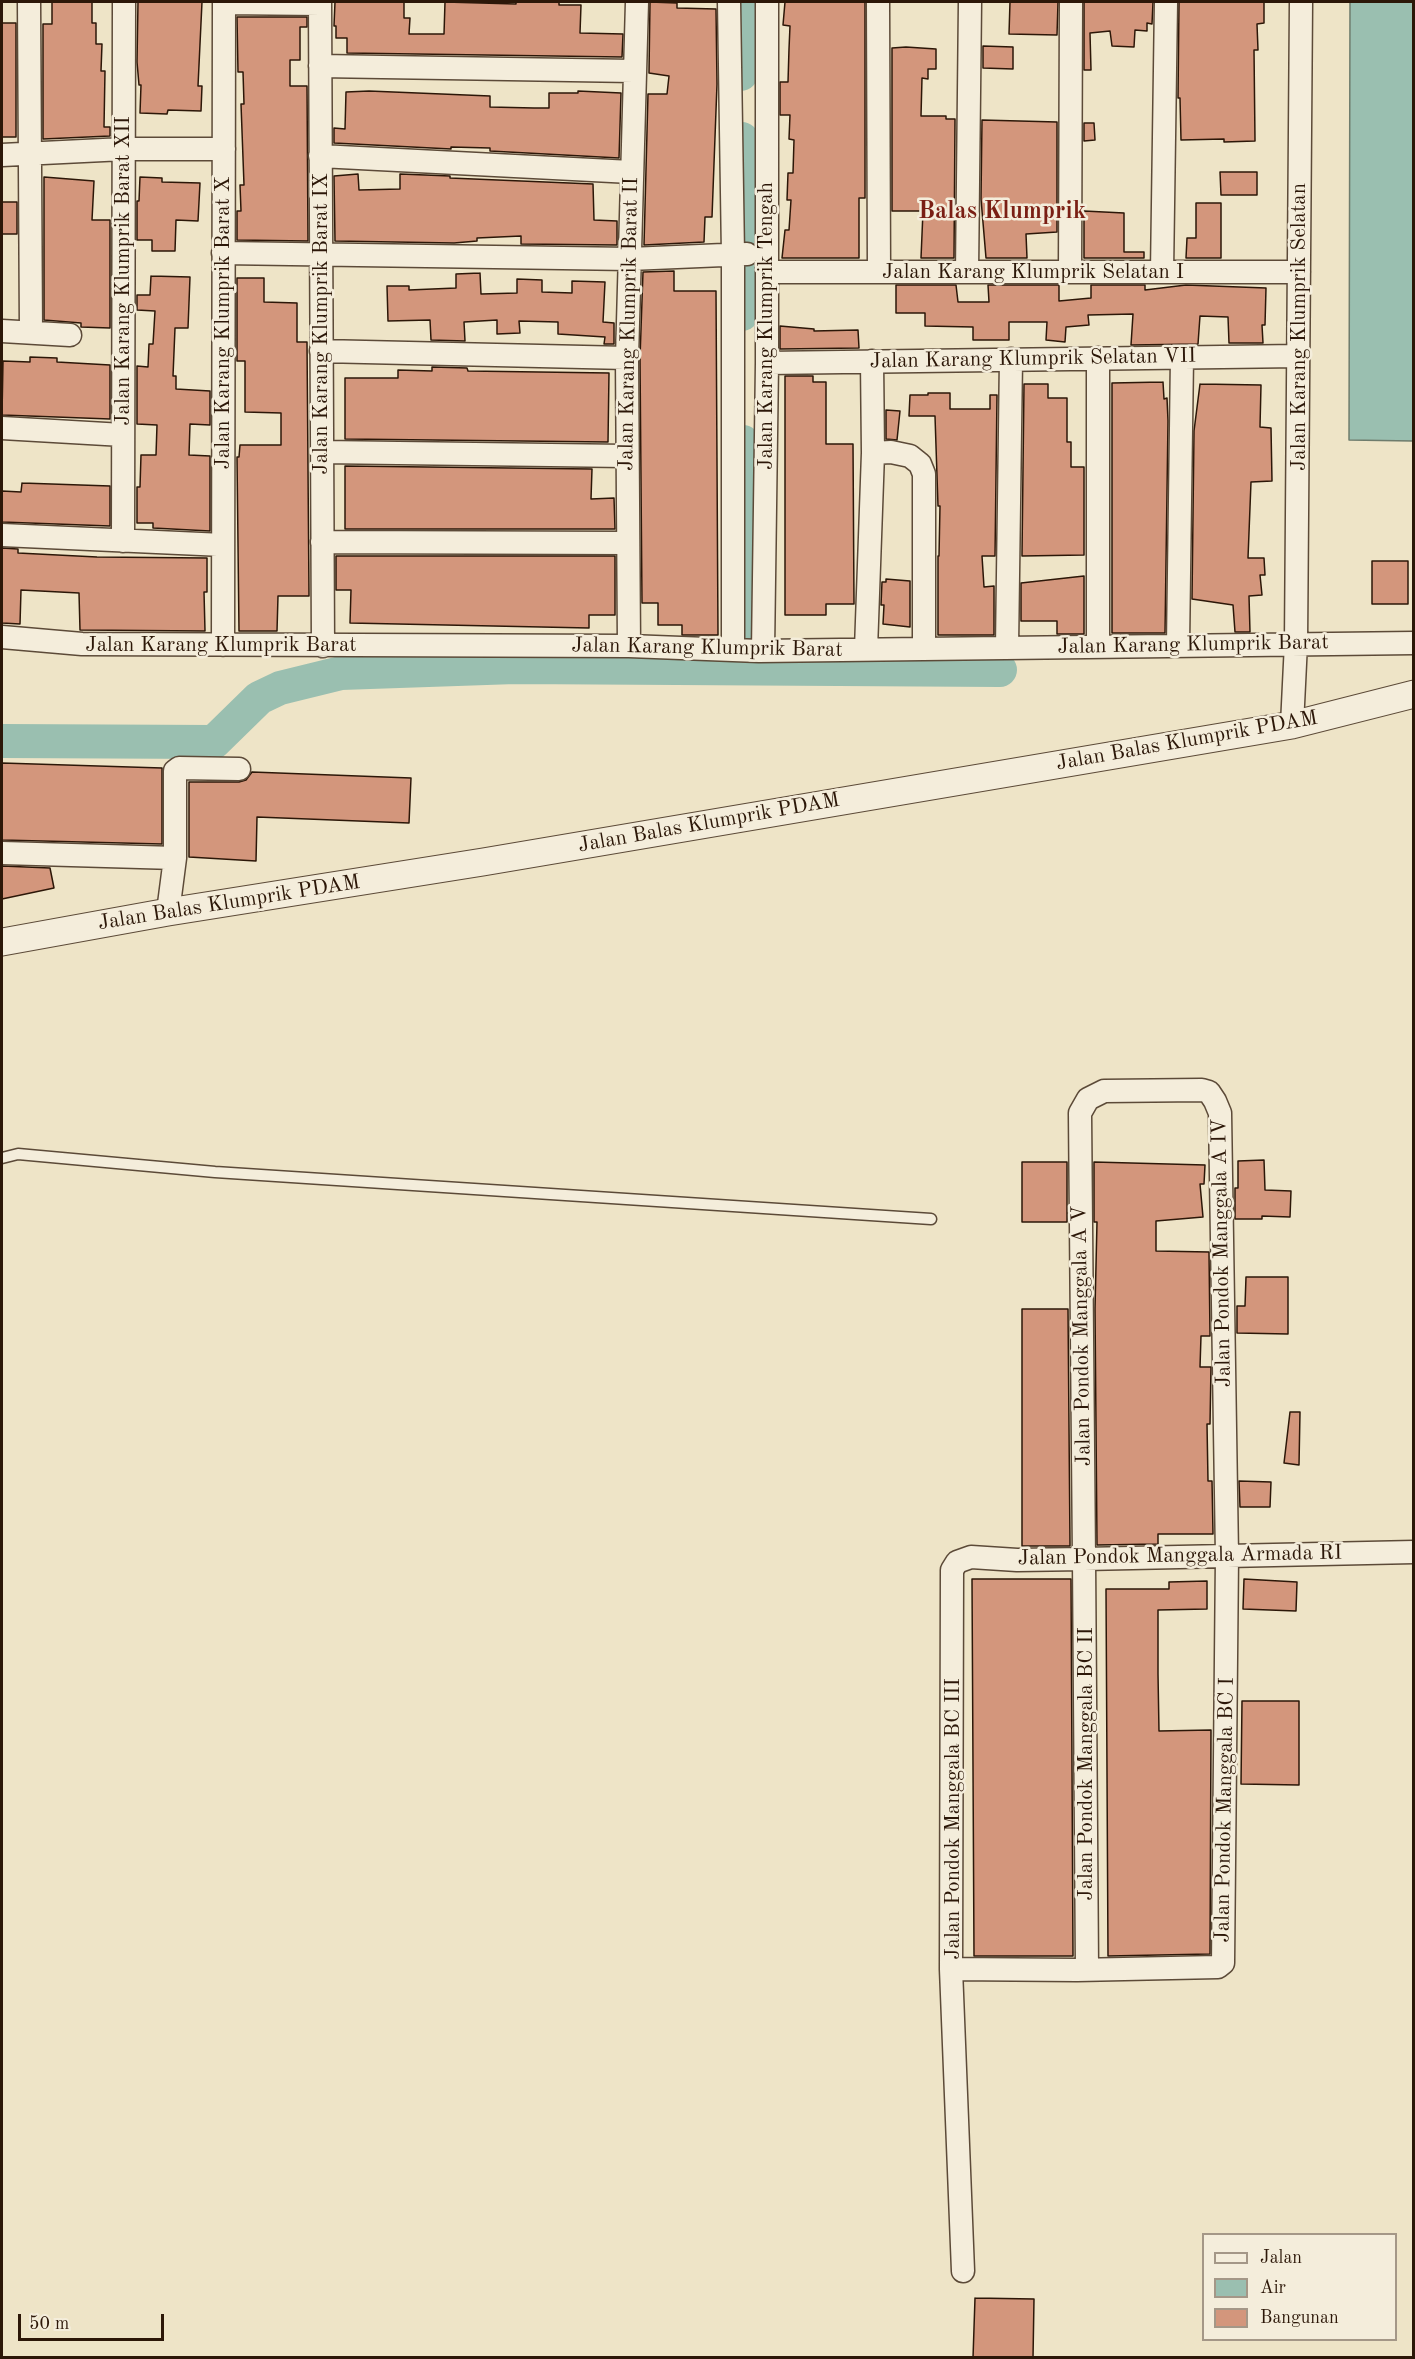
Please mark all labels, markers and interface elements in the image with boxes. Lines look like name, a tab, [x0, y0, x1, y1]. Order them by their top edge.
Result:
street label: Jalan Karang Klumprik Barat XII	[110, 116, 136, 426]
street label: Jalan Karang Klumprik Barat IX	[308, 173, 334, 475]
street label: Jalan Karang Klumprik Barat X	[210, 177, 236, 469]
street label: Jalan Karang Klumprik Barat II	[614, 177, 644, 471]
street label: Jalan Karang Klumprik Tengah	[753, 182, 779, 470]
street label: Jalan Karang Klumprik Selatan	[1286, 183, 1312, 471]
district label: Balas Klumprik	[918, 198, 1086, 226]
street label: Jalan Karang Klumprik Selatan I	[882, 259, 1184, 285]
street label: Jalan Karang Klumprik Selatan VII	[870, 344, 1196, 374]
street label: Jalan Karang Klumprik Barat	[1057, 630, 1329, 660]
street label: Jalan Karang Klumprik Barat	[85, 632, 357, 658]
street label: Jalan Karang Klumprik Barat	[571, 633, 843, 663]
street label: Jalan Balas Klumprik PDAM	[1054, 706, 1320, 776]
street label: Jalan Balas Klumprik PDAM	[576, 788, 842, 858]
street label: Jalan Balas Klumprik PDAM	[96, 870, 362, 936]
street label: Jalan Pondok Manggala A IV	[1207, 1118, 1237, 1388]
street label: Jalan Pondok Manggala A V	[1067, 1206, 1097, 1466]
street label: Jalan Pondok Manggala Armada RI	[1017, 1541, 1343, 1571]
street label: Jalan Pondok Manggala BC II	[1073, 1627, 1099, 1901]
street label: Jalan Pondok Manggala BC I	[1210, 1677, 1240, 1943]
street label: Jalan Pondok Manggala BC III	[940, 1678, 966, 1960]
legend	[1202, 2233, 1397, 2341]
text: Jalan	[1260, 2249, 1302, 2267]
text: Air	[1260, 2279, 1286, 2297]
scale bar	[21, 2302, 166, 2340]
text: Bangunan	[1260, 2309, 1339, 2327]
text: 50 m	[29, 2315, 69, 2333]

